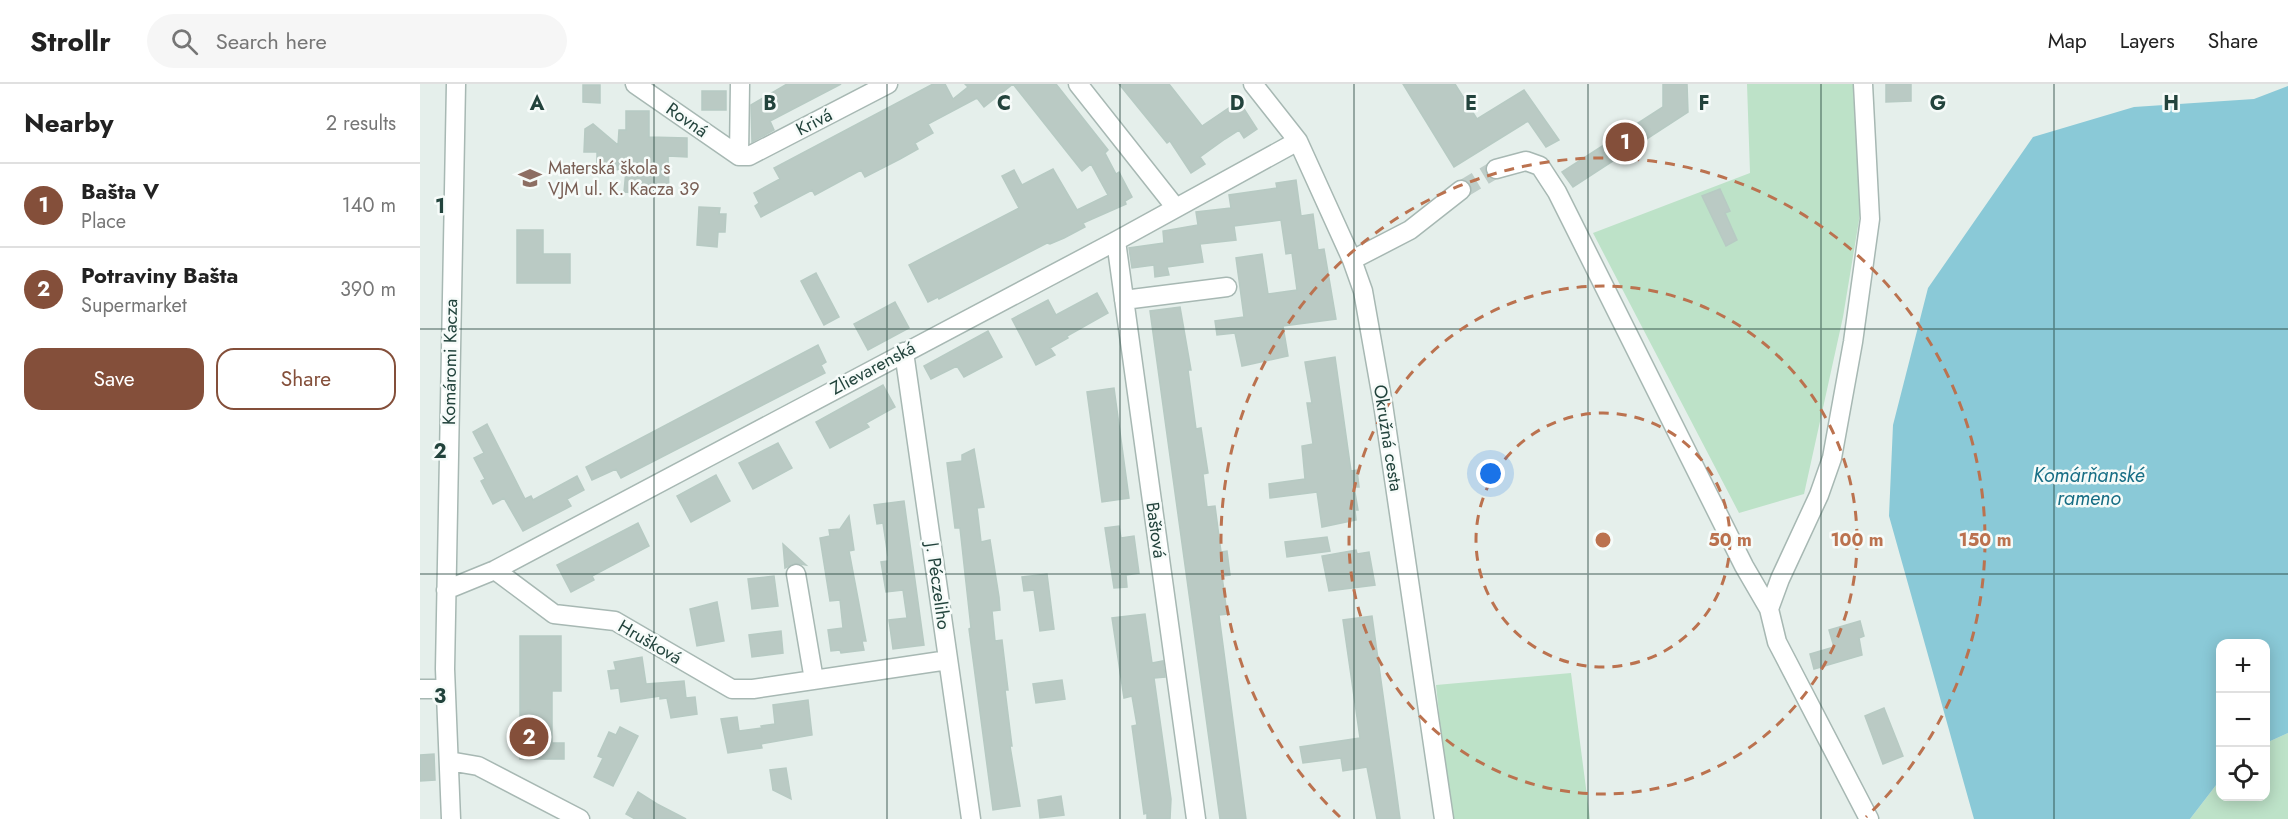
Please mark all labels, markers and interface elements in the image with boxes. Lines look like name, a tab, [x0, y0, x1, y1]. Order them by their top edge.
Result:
search box	[147, 14, 567, 68]
text: Strollr	[30, 21, 111, 62]
icon: search	[168, 25, 201, 58]
text: Search here	[216, 25, 327, 57]
text: Map	[2048, 26, 2087, 56]
text: Layers	[2120, 26, 2175, 56]
text: Share	[2208, 26, 2258, 56]
text: A	[529, 89, 545, 118]
text: B	[763, 89, 777, 118]
text: C	[997, 89, 1011, 118]
text: D	[1230, 89, 1244, 118]
text: E	[1465, 89, 1477, 118]
text: F	[1698, 89, 1710, 118]
text: G	[1930, 89, 1946, 118]
text: H	[2163, 89, 2179, 118]
street label: Rovná	[661, 96, 713, 144]
street label: Krivá	[791, 102, 837, 142]
text: Nearby	[24, 104, 113, 142]
text: 2 results	[326, 109, 396, 138]
pin: 1	[1606, 120, 1644, 164]
place label: Materská škola s VJM ul. K. Kacza 39	[548, 155, 700, 202]
school or university icon: Materská škola s VJM ul. K. Kacza 39	[517, 165, 543, 191]
text: Bašta V	[81, 175, 159, 207]
text: 1	[38, 191, 49, 220]
text: 140 m	[342, 191, 396, 220]
text: 1	[435, 192, 445, 221]
text: Place	[81, 207, 126, 236]
text: Potraviny Bašta	[81, 259, 238, 291]
text: 2	[37, 275, 50, 304]
text: 390 m	[340, 275, 396, 304]
text: Supermarket	[81, 291, 187, 320]
street label: Komáromi Kacza	[436, 299, 464, 425]
street label: Zlievarenská	[826, 335, 920, 401]
button: Save	[24, 348, 204, 410]
button: Share	[216, 348, 396, 410]
street label: Okružná cesta	[1367, 383, 1409, 493]
text: 2	[433, 437, 447, 466]
your location	[1476, 459, 1505, 488]
water label: Komárňanské rameno	[2033, 461, 2146, 513]
street label: Baštová	[1139, 500, 1173, 560]
text: 50 m	[1708, 527, 1752, 553]
text: 100 m	[1830, 527, 1884, 553]
text: 150 m	[1959, 527, 2011, 553]
centre of rings	[1593, 530, 1613, 550]
street label: J. Péczeliho	[919, 539, 957, 631]
street label: Hrušková	[613, 613, 687, 671]
map controls	[2216, 639, 2270, 801]
button: +	[2216, 639, 2270, 693]
text: 3	[434, 682, 446, 711]
button: −	[2216, 693, 2270, 747]
pin: 2	[510, 714, 548, 760]
button: locate	[2216, 747, 2270, 801]

